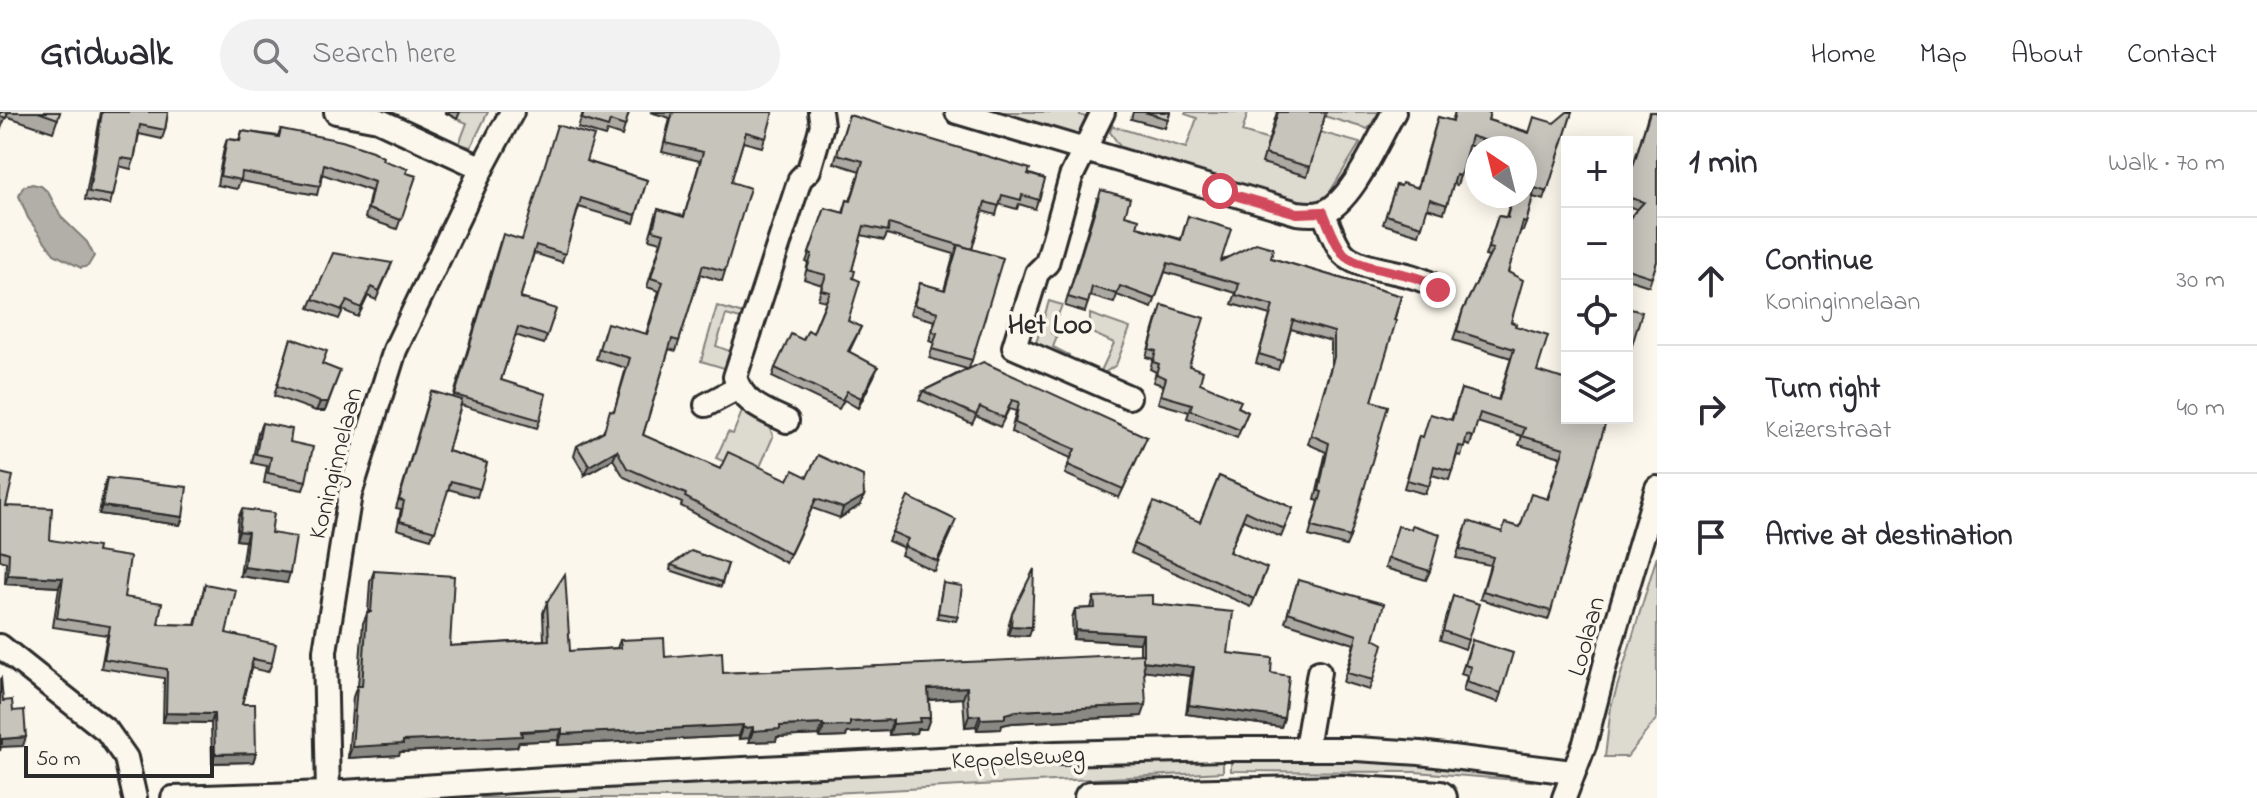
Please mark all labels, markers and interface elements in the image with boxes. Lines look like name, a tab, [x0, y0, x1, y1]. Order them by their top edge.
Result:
search box	[220, 19, 780, 91]
text: Gridwalk	[40, 27, 172, 83]
icon: search	[248, 33, 292, 77]
text: Search here	[312, 33, 456, 77]
text: Home	[1810, 35, 1876, 76]
text: Map	[1920, 35, 1967, 76]
text: About	[2011, 35, 2083, 76]
text: Contact	[2127, 35, 2217, 76]
north arrow	[1465, 136, 1537, 208]
map controls	[1561, 136, 1633, 424]
button: +	[1561, 136, 1633, 208]
text: 1 min	[1689, 139, 1758, 189]
text: Walk · 70 m	[2108, 145, 2225, 183]
route start	[1202, 173, 1238, 209]
button: −	[1561, 208, 1633, 280]
text: Continue	[1765, 240, 1873, 284]
icon: ahead	[1689, 259, 1733, 303]
text: 30 m	[2176, 262, 2225, 300]
route end	[1420, 272, 1456, 308]
button: locate	[1561, 280, 1633, 352]
text: Koninginnelaan	[1765, 284, 1920, 322]
district label: Het Loo	[1008, 306, 1092, 347]
button: layers	[1561, 352, 1633, 424]
text: Turn right	[1765, 368, 1880, 412]
street label: Koninginnelaan	[300, 384, 374, 544]
icon: right	[1689, 387, 1733, 431]
text: 40 m	[2176, 390, 2225, 428]
text: Keizerstraat	[1765, 412, 1891, 450]
icon: arrive	[1689, 515, 1733, 559]
text: Arrive at destination	[1765, 515, 2013, 559]
street label: Loolaan	[1559, 593, 1617, 681]
street label: Keppelseweg	[950, 737, 1086, 781]
scale bar	[24, 742, 214, 778]
text: 50 m	[36, 744, 81, 776]

